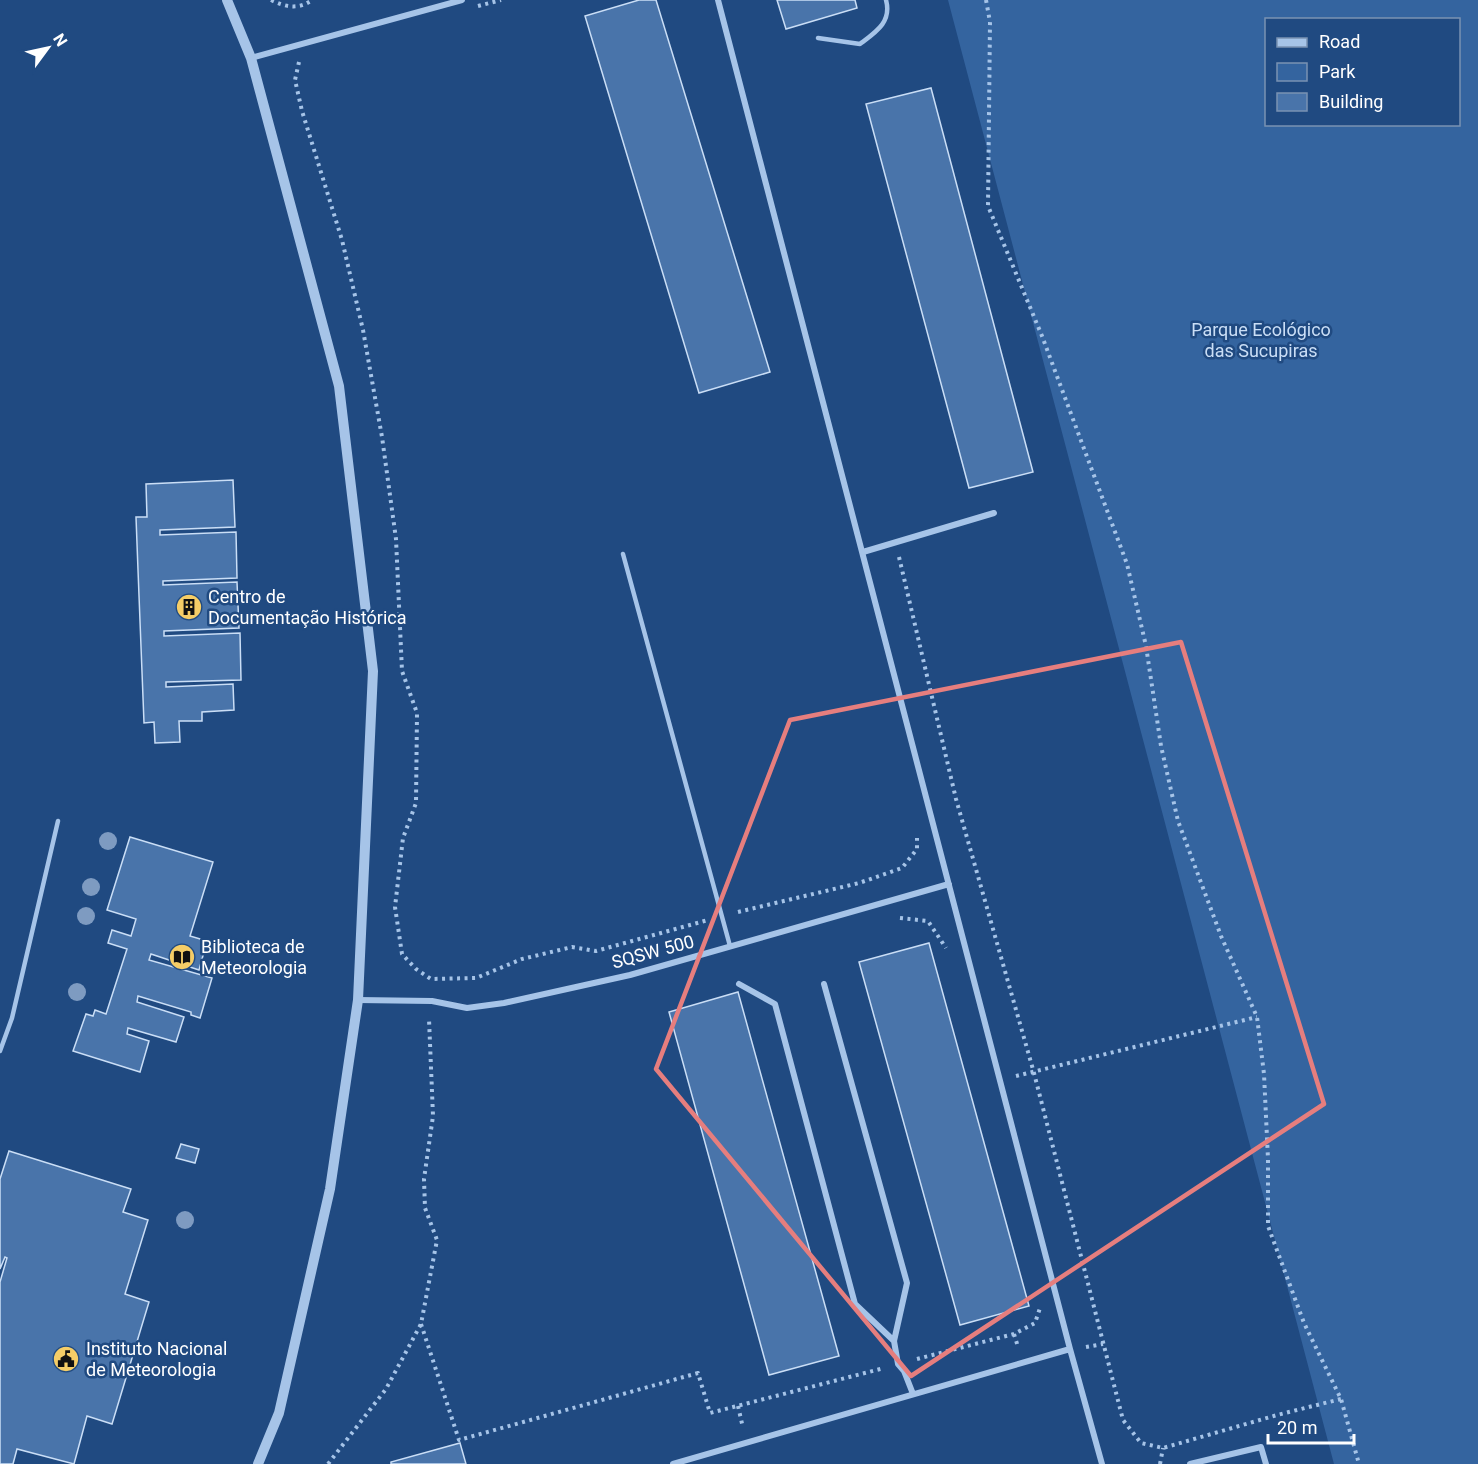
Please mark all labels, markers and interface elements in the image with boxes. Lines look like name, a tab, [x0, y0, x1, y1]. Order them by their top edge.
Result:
north arrow	[18, 18, 78, 78]
legend	[1265, 18, 1460, 126]
text: N	[49, 30, 71, 50]
text: Road	[1319, 31, 1360, 52]
text: Park	[1319, 61, 1356, 82]
text: Building	[1319, 91, 1383, 112]
park label: Parque Ecológico das Sucupiras	[1191, 319, 1331, 361]
place label: Centro de Documentação Histórica	[208, 586, 407, 628]
building icon: Centro de Documentação Histórica	[174, 592, 204, 622]
street label: SQSW 500	[609, 930, 696, 973]
place label: Biblioteca de Meteorologia	[201, 936, 307, 978]
library icon: Biblioteca de Meteorologia	[167, 942, 197, 972]
place label: Instituto Nacional de Meteorologia	[86, 1338, 227, 1380]
public building icon: Instituto Nacional de Meteorologia	[51, 1344, 81, 1374]
scale bar	[1268, 1407, 1354, 1445]
text: 20 m	[1277, 1417, 1317, 1438]

